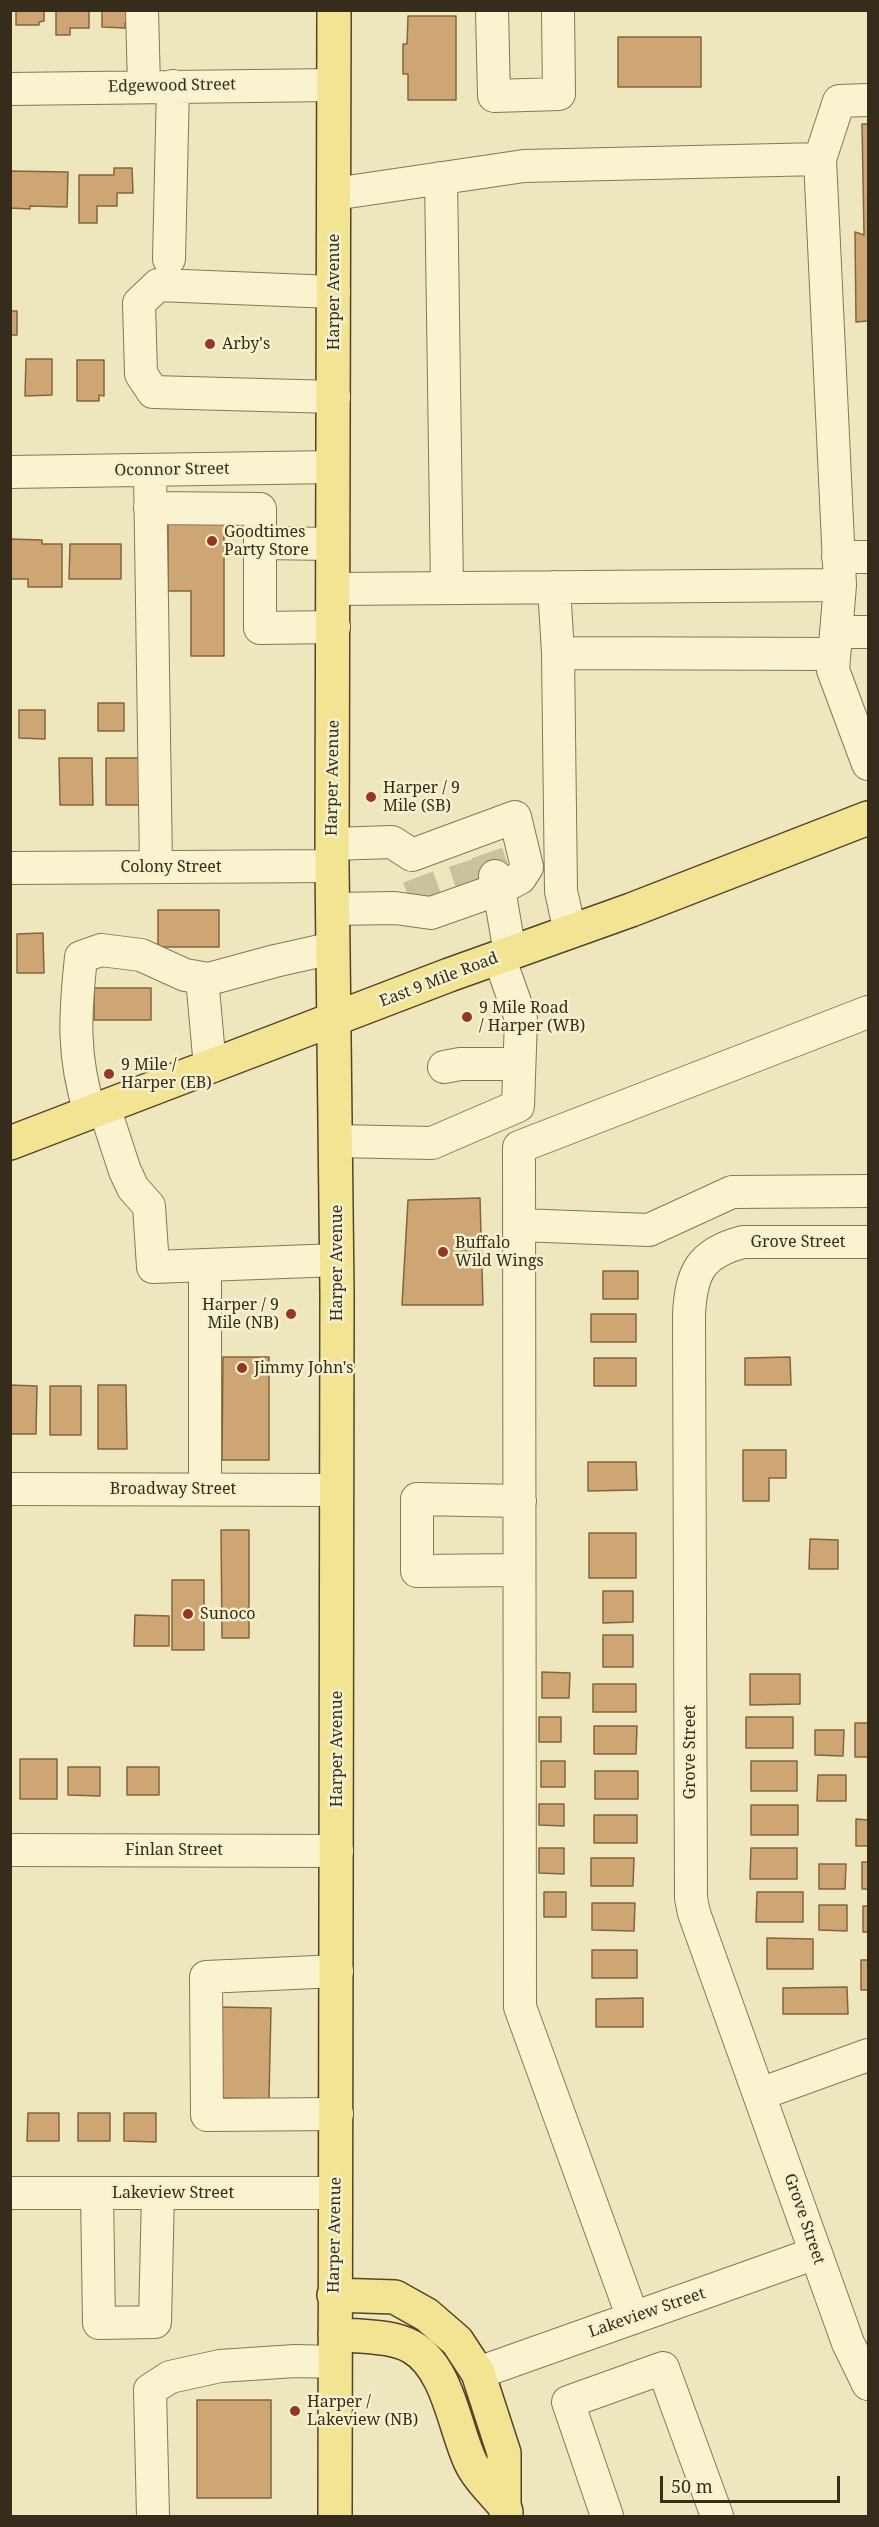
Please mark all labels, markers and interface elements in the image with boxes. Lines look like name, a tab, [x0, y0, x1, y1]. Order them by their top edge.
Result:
street label: Edgewood Street	[108, 75, 236, 97]
street label: Harper Avenue	[324, 234, 344, 350]
place label: Arby's	[222, 334, 270, 354]
marker: Arby's	[203, 337, 217, 351]
street label: Oconnor Street	[114, 459, 230, 481]
place label: Goodtimes Party Store	[224, 522, 309, 560]
marker: Goodtimes Party Store	[205, 534, 219, 548]
street label: Harper Avenue	[322, 720, 344, 836]
place label: Harper / 9 Mile (SB)	[383, 778, 460, 816]
marker: Harper / 9 Mile (SB)	[364, 790, 378, 804]
street label: Colony Street	[120, 857, 222, 877]
street label: East 9 Mile Road	[377, 949, 501, 1011]
place label: 9 Mile Road / Harper (WB)	[479, 998, 585, 1036]
marker: 9 Mile Road / Harper (WB)	[460, 1010, 474, 1024]
place label: 9 Mile / Harper (EB)	[121, 1055, 212, 1093]
marker: 9 Mile / Harper (EB)	[102, 1067, 116, 1081]
street label: Harper Avenue	[327, 1205, 347, 1321]
street label: Grove Street	[751, 1232, 845, 1252]
place label: Buffalo Wild Wings	[455, 1233, 544, 1271]
marker: Buffalo Wild Wings	[436, 1245, 450, 1259]
place label: Harper / 9 Mile (NB)	[202, 1295, 279, 1333]
marker: Harper / 9 Mile (NB)	[284, 1307, 298, 1321]
place label: Jimmy John's	[254, 1358, 353, 1378]
marker: Jimmy John's	[235, 1361, 249, 1375]
street label: Broadway Street	[110, 1479, 236, 1499]
place label: Sunoco	[200, 1604, 256, 1624]
marker: Sunoco	[181, 1607, 195, 1621]
street label: Harper Avenue	[327, 1691, 347, 1807]
street label: Grove Street	[680, 1705, 700, 1799]
street label: Finlan Street	[125, 1840, 223, 1860]
street label: Grove Street	[779, 2171, 829, 2267]
street label: Harper Avenue	[324, 2177, 346, 2293]
street label: Lakeview Street	[112, 2183, 234, 2203]
street label: Lakeview Street	[586, 2284, 708, 2342]
place label: Harper / Lakeview (NB)	[307, 2392, 418, 2430]
marker: Harper / Lakeview (NB)	[288, 2404, 302, 2418]
scale bar	[663, 2464, 843, 2502]
text: 50 m	[671, 2474, 713, 2498]

